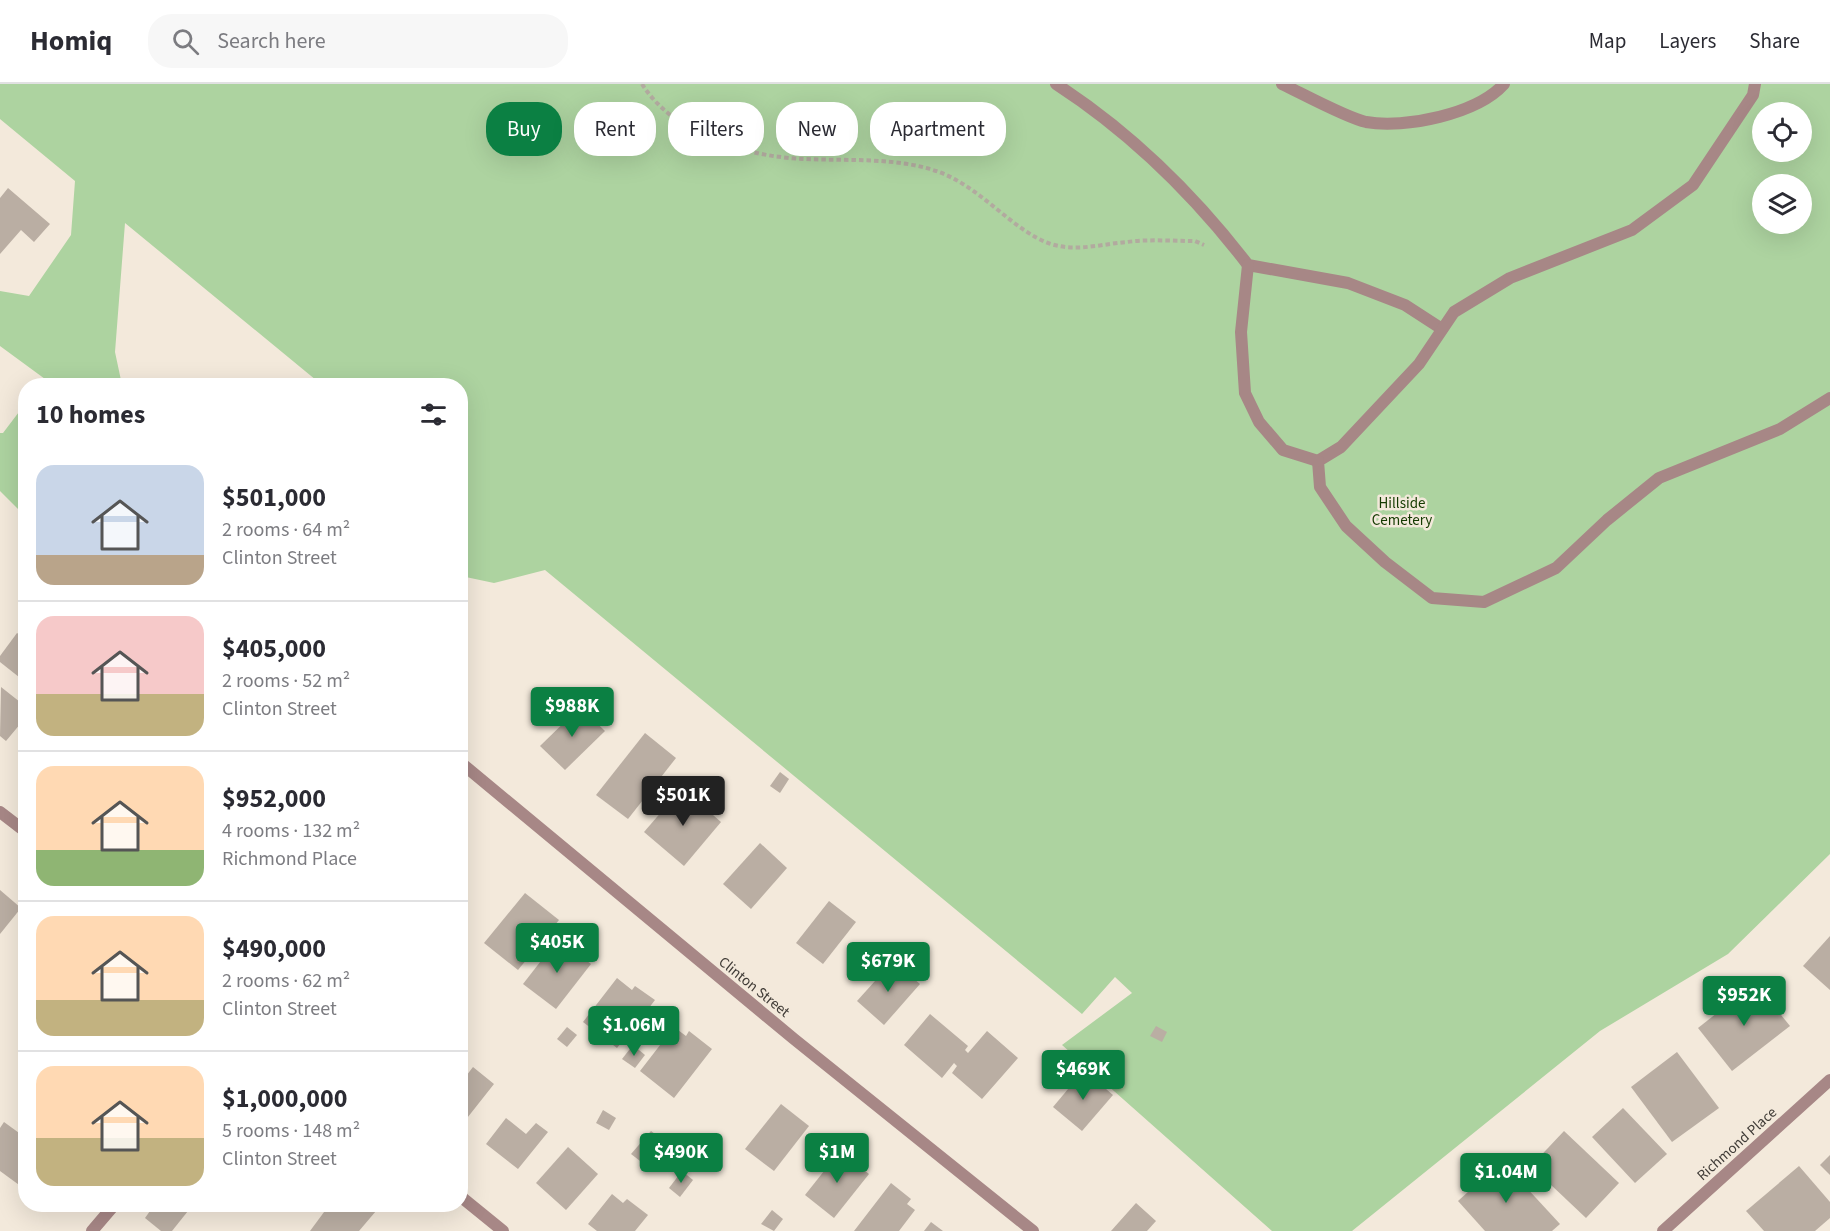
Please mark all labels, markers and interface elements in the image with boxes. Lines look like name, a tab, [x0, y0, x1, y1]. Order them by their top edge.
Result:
search box	[148, 14, 568, 68]
text: Homiq	[30, 21, 112, 61]
icon: search	[169, 25, 202, 58]
text: Search here	[217, 25, 326, 57]
text: Map	[1589, 26, 1626, 56]
text: Layers	[1659, 26, 1716, 56]
text: Share	[1749, 26, 1800, 56]
chip: Buy	[486, 102, 562, 156]
chip: Rent	[574, 102, 656, 156]
chip: Filters	[668, 102, 764, 156]
chip: New	[776, 102, 858, 156]
chip: Apartment	[870, 102, 1006, 156]
map controls	[1752, 102, 1812, 234]
button: locate	[1752, 102, 1812, 162]
button: layers	[1752, 174, 1812, 234]
text: 10 homes	[36, 396, 145, 433]
icon: filters	[417, 398, 450, 431]
text: $501,000	[222, 479, 326, 516]
icon: home	[84, 489, 156, 561]
park label: Hillside Cemetery	[1372, 493, 1432, 531]
text: 2 rooms · 64 m²	[222, 516, 350, 544]
text: Clinton Street	[222, 544, 337, 572]
text: $405,000	[222, 630, 326, 667]
icon: home	[84, 640, 156, 712]
text: 2 rooms · 52 m²	[222, 667, 350, 695]
pin: $988K	[530, 687, 614, 738]
text: $988K	[545, 692, 599, 720]
text: Clinton Street	[222, 695, 337, 723]
pin: $501K	[641, 776, 725, 827]
text: $952,000	[222, 780, 326, 817]
text: $501K	[656, 781, 710, 809]
icon: home	[84, 790, 156, 862]
text: 4 rooms · 132 m²	[222, 817, 360, 845]
text: Richmond Place	[222, 845, 357, 873]
pin: $405K	[515, 923, 599, 974]
text: $405K	[530, 928, 584, 956]
text: $490,000	[222, 930, 326, 967]
icon: home	[84, 940, 156, 1012]
pin: $679K	[846, 942, 930, 993]
text: $679K	[861, 947, 915, 975]
street label: Clinton Street	[714, 952, 794, 1022]
text: 2 rooms · 62 m²	[222, 967, 350, 995]
pin: $952K	[1702, 976, 1786, 1027]
text: $952K	[1717, 981, 1771, 1009]
text: Clinton Street	[222, 995, 337, 1023]
pin: $1.06M	[585, 1006, 683, 1057]
text: $1.06M	[602, 1011, 666, 1039]
pin: $469K	[1041, 1050, 1125, 1101]
text: $469K	[1056, 1055, 1110, 1083]
text: $1,000,000	[222, 1080, 347, 1117]
icon: home	[84, 1090, 156, 1162]
street label: Richmond Place	[1692, 1102, 1782, 1186]
text: 5 rooms · 148 m²	[222, 1117, 360, 1145]
pin: $490K	[639, 1133, 723, 1184]
pin: $1M	[808, 1133, 866, 1184]
text: $490K	[654, 1138, 708, 1166]
text: $1M	[819, 1138, 855, 1166]
text: Clinton Street	[222, 1145, 337, 1173]
pin: $1.04M	[1457, 1153, 1555, 1204]
text: $1.04M	[1474, 1158, 1538, 1186]

